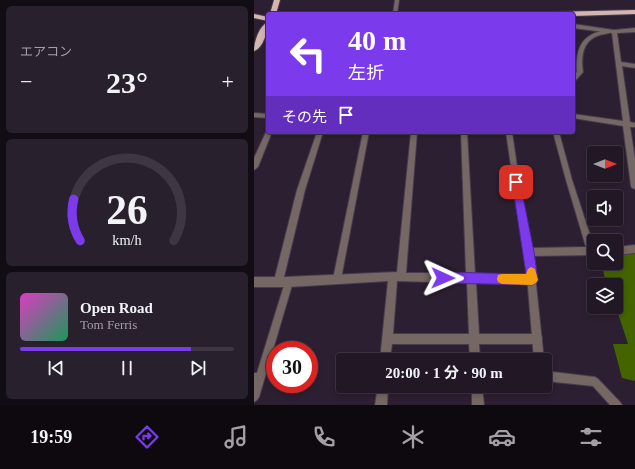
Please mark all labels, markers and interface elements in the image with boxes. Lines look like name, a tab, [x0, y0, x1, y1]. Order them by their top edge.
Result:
text: 40 m	[348, 25, 406, 56]
icon: left	[282, 28, 334, 80]
text: エアコン	[20, 44, 72, 59]
text: 左折	[348, 63, 384, 83]
text: 23°	[106, 66, 148, 99]
text: −	[20, 69, 32, 94]
text: +	[222, 69, 234, 94]
icon: arrive	[335, 104, 357, 126]
text: その先	[282, 109, 327, 125]
north arrow	[587, 146, 623, 182]
map controls	[587, 146, 623, 314]
pin	[499, 165, 533, 199]
icon: arrive	[505, 171, 527, 193]
text: 26	[106, 186, 148, 232]
button: sound	[587, 190, 623, 226]
text: km/h	[112, 231, 142, 247]
button: search	[587, 234, 623, 270]
position arrow	[422, 257, 464, 299]
button: layers	[587, 278, 623, 314]
text: Open Road	[80, 300, 153, 316]
text: Tom Ferris	[80, 317, 137, 332]
speed limit sign: 30	[266, 341, 318, 393]
icon: previous	[45, 357, 67, 379]
icon: pause	[116, 357, 138, 379]
icon: next	[187, 357, 209, 379]
text: 20:00 · 1 分 · 90 m	[385, 365, 503, 381]
icon: directions	[133, 423, 161, 451]
icon: music	[222, 423, 250, 451]
icon: phone	[310, 423, 338, 451]
icon: climate	[399, 423, 427, 451]
icon: car	[488, 423, 516, 451]
icon: filters	[577, 423, 605, 451]
text: 19:59	[30, 427, 72, 447]

